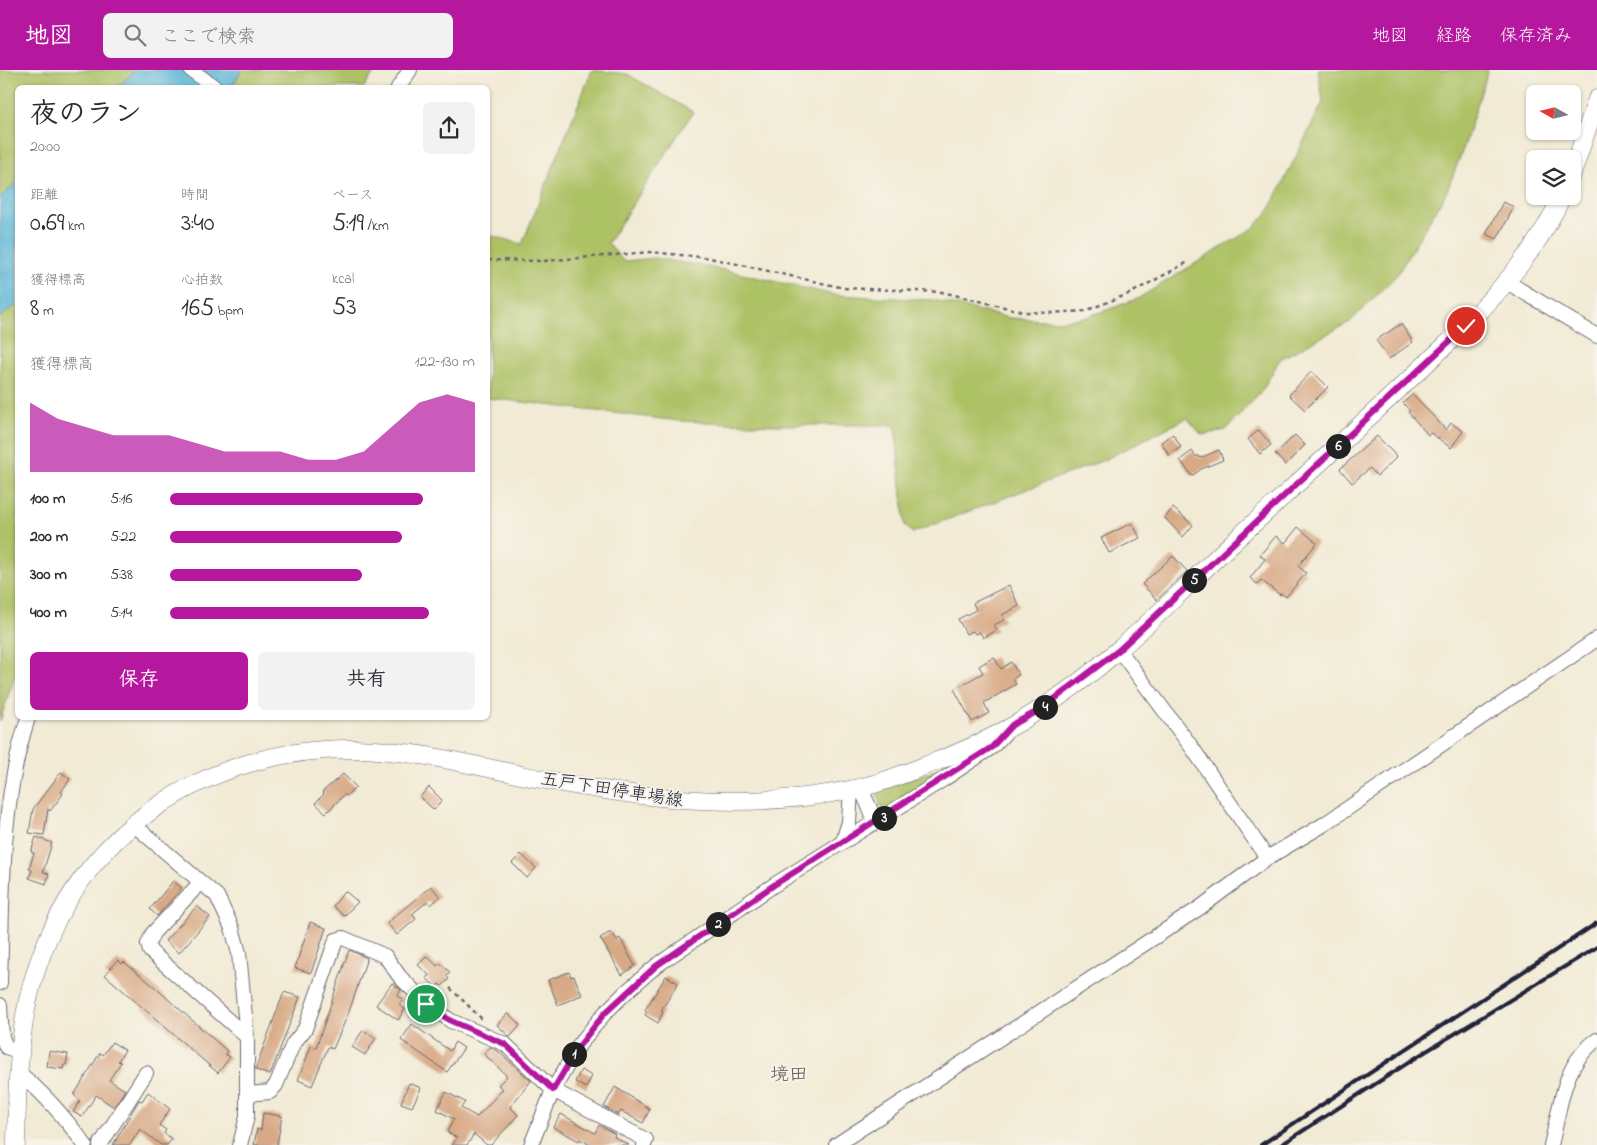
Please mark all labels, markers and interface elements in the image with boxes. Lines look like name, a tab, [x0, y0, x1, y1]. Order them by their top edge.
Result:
search box	[103, 13, 453, 58]
text: 地図	[25, 20, 73, 55]
icon: search	[121, 21, 149, 49]
text: ここで検索	[161, 24, 256, 51]
text: 地図	[1372, 24, 1408, 50]
text: 経路	[1436, 24, 1472, 50]
text: 保存済み	[1500, 24, 1572, 50]
north arrow	[1526, 85, 1581, 140]
map controls	[1526, 85, 1581, 205]
text: 夜のラン	[30, 95, 142, 136]
button: share	[423, 102, 475, 154]
text: 20:00	[30, 135, 60, 159]
button: layers	[1526, 150, 1581, 205]
text: 距離	[30, 185, 58, 206]
text: 時間	[181, 185, 209, 206]
text: ペース	[332, 185, 373, 206]
text: 0.69	[30, 206, 64, 242]
text: 3:40	[181, 206, 215, 242]
text: 5:19	[332, 206, 364, 242]
text: km	[64, 216, 85, 237]
text: /km	[364, 216, 389, 237]
text: kcal	[332, 269, 354, 290]
text: 獲得標高	[30, 270, 86, 291]
text: 心拍数	[181, 270, 223, 291]
text: 53	[332, 290, 357, 326]
text: 8	[30, 291, 39, 327]
text: 165	[181, 291, 214, 327]
text: m	[39, 301, 54, 322]
text: bpm	[214, 301, 244, 322]
pin	[1445, 305, 1487, 347]
icon: check	[1452, 312, 1480, 340]
text: 122–130 m	[414, 350, 475, 374]
text: 獲得標高	[30, 353, 94, 377]
pin: 6	[1326, 434, 1350, 458]
text: 6	[1335, 436, 1342, 457]
text: 100 m	[30, 487, 65, 511]
text: 5:16	[110, 487, 133, 511]
text: 200 m	[30, 525, 68, 549]
text: 5:22	[110, 525, 136, 549]
text: 300 m	[30, 563, 67, 587]
text: 5:38	[110, 563, 133, 587]
pin: 5	[1182, 568, 1206, 592]
text: 5	[1190, 570, 1199, 591]
text: 400 m	[30, 601, 67, 625]
text: 5:14	[110, 601, 132, 625]
button: 保存	[30, 652, 248, 710]
button: 共有	[258, 652, 475, 710]
pin: 4	[1032, 694, 1058, 720]
text: 4	[1043, 697, 1048, 718]
street label: 五戸下田停車場線	[539, 767, 685, 815]
pin: 3	[872, 806, 896, 830]
text: 3	[882, 808, 887, 829]
pin: 2	[706, 912, 730, 936]
text: 2	[715, 914, 722, 935]
pin	[405, 983, 447, 1025]
icon: arrive	[412, 990, 440, 1018]
pin: 1	[562, 1042, 586, 1066]
text: 1	[572, 1044, 577, 1065]
district label: 境田	[770, 1062, 808, 1089]

